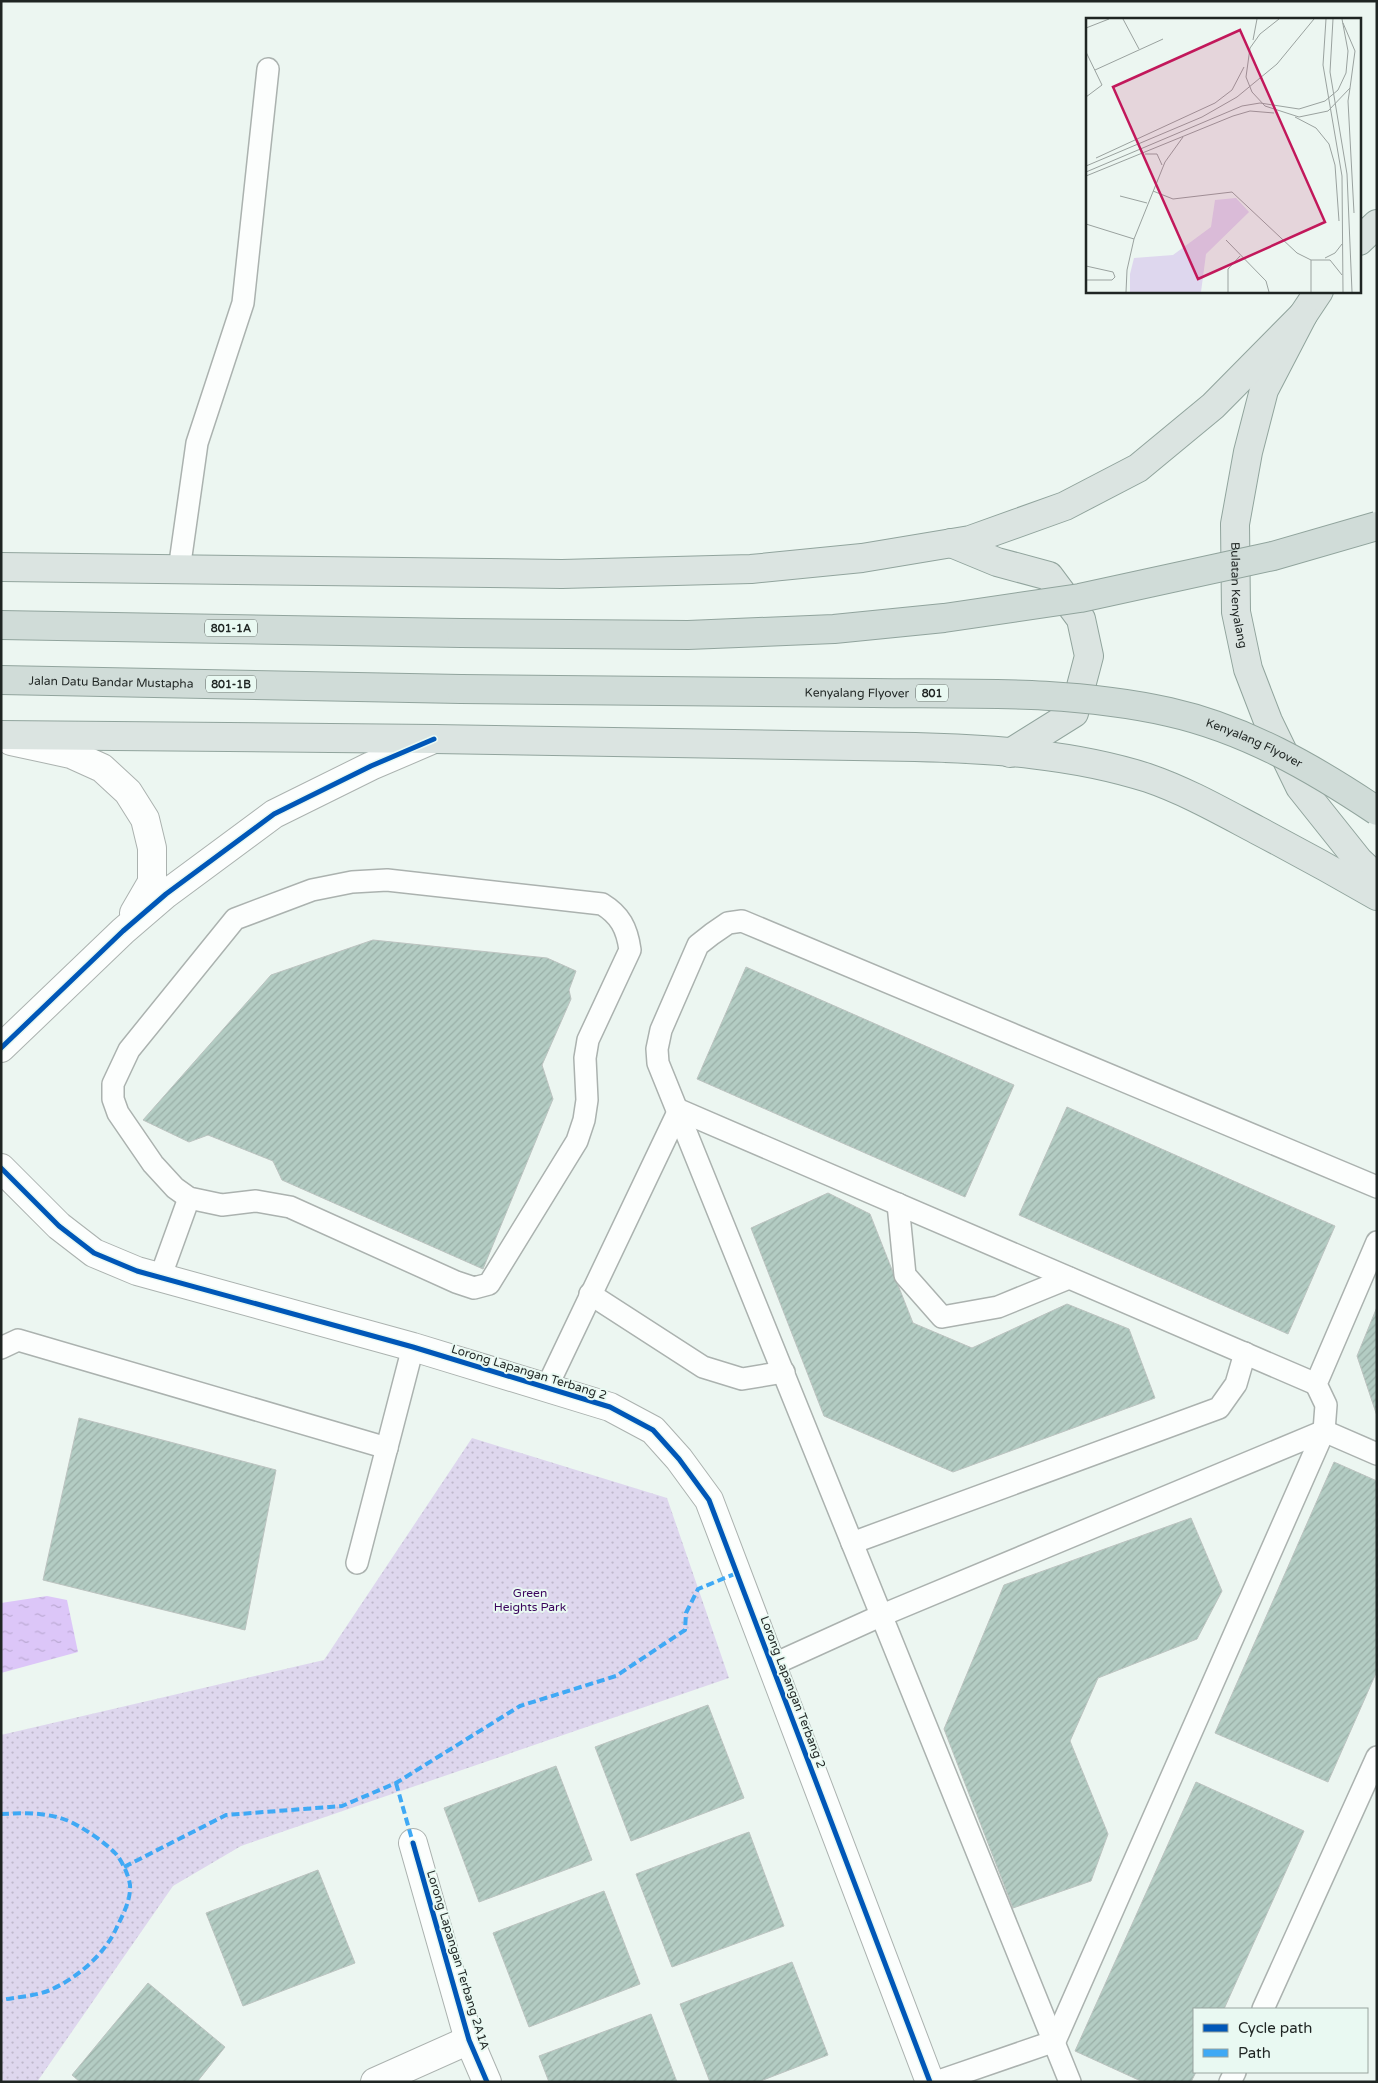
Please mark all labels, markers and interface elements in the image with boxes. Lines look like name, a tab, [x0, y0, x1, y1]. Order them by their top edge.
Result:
inset map	[1086, 18, 1360, 292]
street label: Bulatan Kenyalang	[1228, 542, 1250, 649]
road number: 801-1A	[205, 620, 257, 636]
street label: Jalan Datu Bandar Mustapha	[28, 674, 194, 691]
road number: 801-1B	[206, 676, 256, 692]
road number: 801	[916, 684, 948, 701]
street label: Kenyalang Flyover	[805, 685, 910, 700]
street label: Kenyalang Flyover	[1204, 716, 1305, 771]
street label: Lorong Lapangan Terbang 2	[450, 1342, 608, 1402]
park label: Green Heights Park	[494, 1586, 567, 1614]
street label: Lorong Lapangan Terbang 2	[757, 1614, 829, 1770]
street label: Lorong Lapangan Terbang 2A1A	[424, 1868, 492, 2052]
legend	[1193, 2008, 1368, 2073]
text: Cycle path	[1238, 2019, 1312, 2037]
text: Path	[1238, 2044, 1271, 2062]

